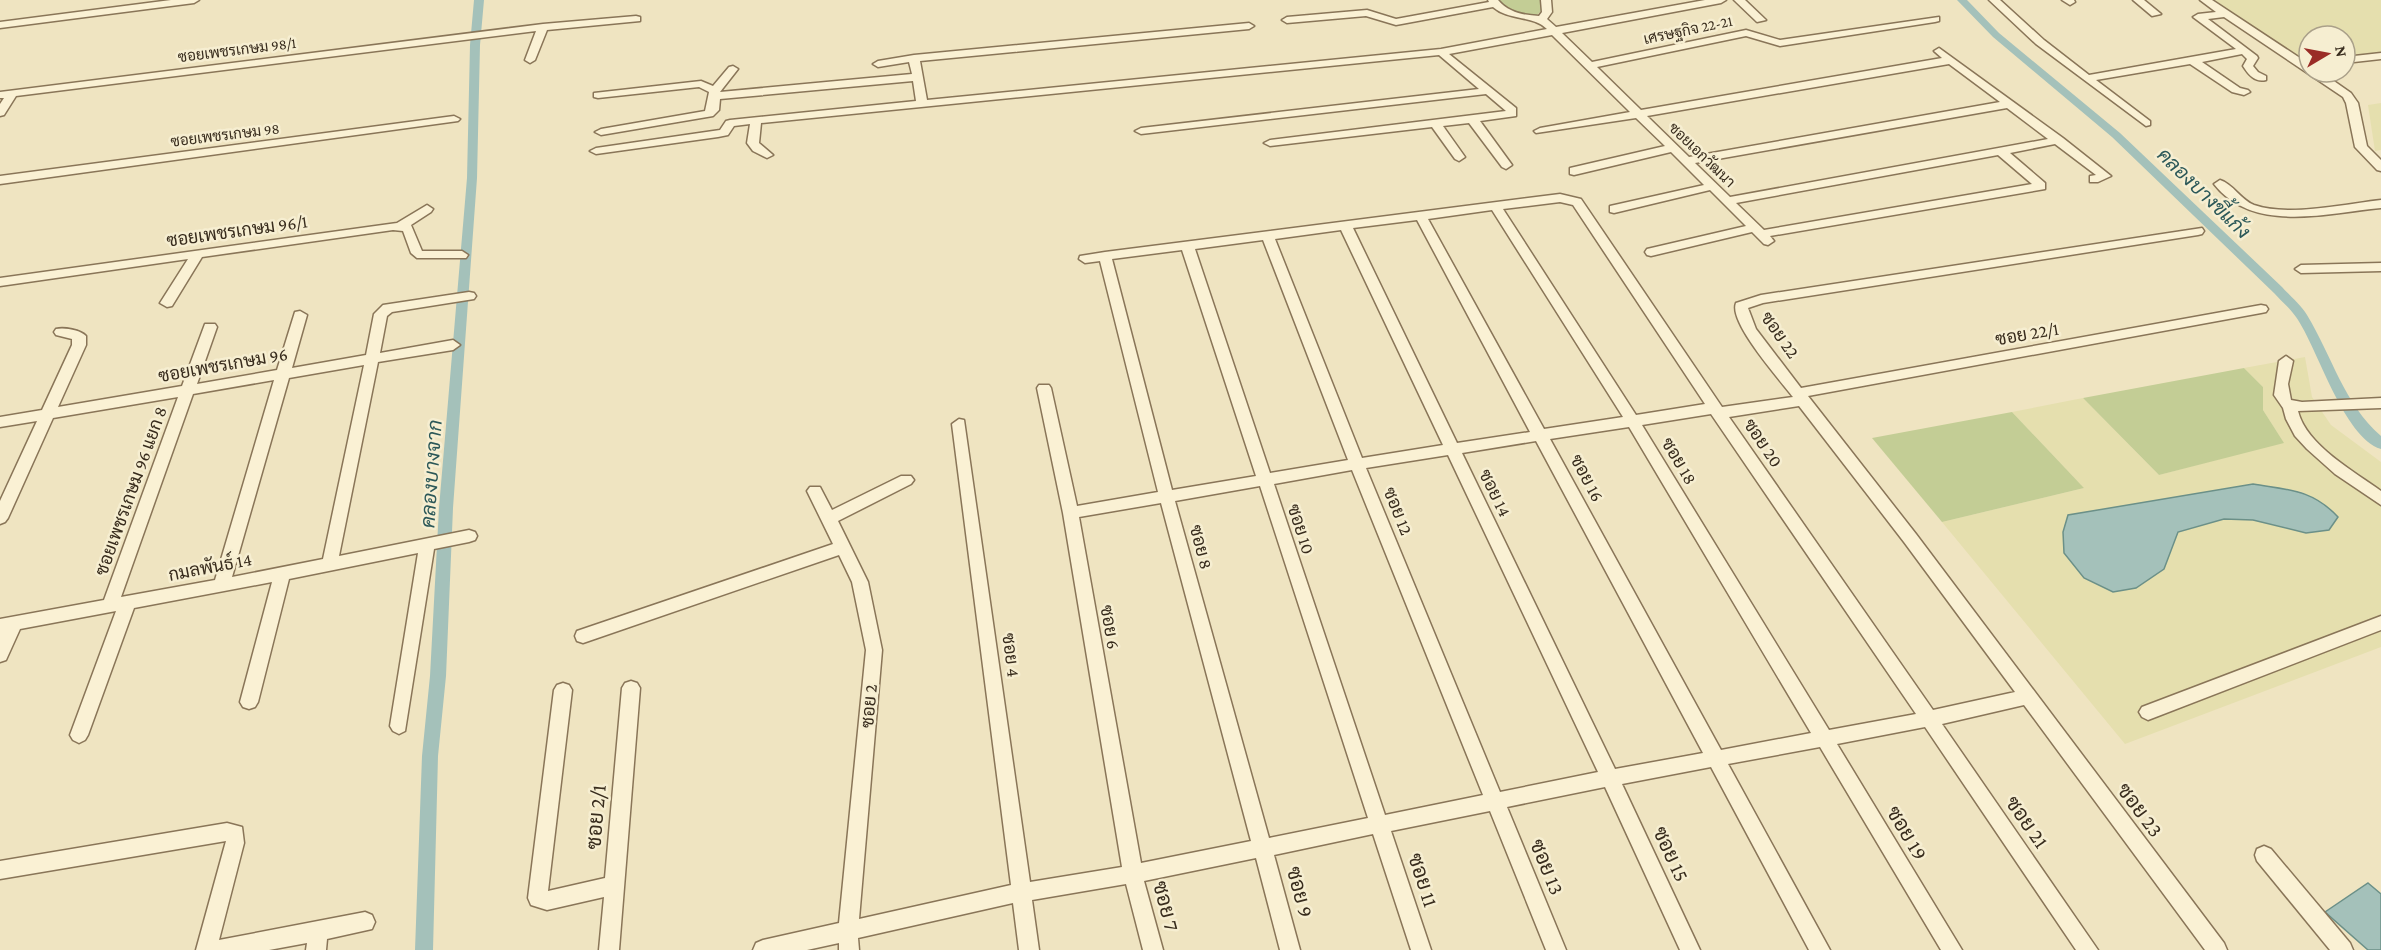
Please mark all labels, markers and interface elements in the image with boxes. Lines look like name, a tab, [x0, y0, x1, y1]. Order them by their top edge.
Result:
street label: เศรษฐกิจ 22-21	[1642, 12, 1734, 49]
north arrow	[2297, 24, 2357, 84]
street label: ซอยเพชรเกษม 98/1	[177, 35, 297, 65]
text: N	[2332, 45, 2351, 58]
street label: ซอยเอกวัฒนา	[1666, 119, 1739, 191]
street label: ซอยเพชรเกษม 98	[170, 120, 280, 150]
water label: คลองบางขี้แก้ง	[2153, 138, 2260, 243]
street label: ซอยเพชรเกษม 96/1	[165, 211, 309, 251]
street label: ซอย 22	[1757, 308, 1803, 362]
street label: ซอย 22/1	[1994, 319, 2060, 349]
street label: ซอยเพชรเกษม 96	[157, 344, 289, 386]
street label: ซอยเพชรเกษม 96 แยก 8	[91, 404, 171, 578]
street label: ซอย 20	[1740, 415, 1786, 471]
water label: คลองบางจาก	[416, 419, 446, 529]
street label: ซอย 18	[1657, 434, 1701, 488]
street label: ซอย 16	[1566, 451, 1608, 505]
street label: ซอย 14	[1475, 466, 1515, 520]
street label: ซอย 12	[1379, 484, 1417, 538]
street label: ซอย 10	[1284, 501, 1318, 557]
street label: ซอย 8	[1186, 523, 1216, 571]
street label: กมลพันธ์ 14	[166, 546, 253, 585]
street label: ซอย 6	[1096, 603, 1124, 651]
street label: ซอย 4	[998, 632, 1024, 678]
street label: ซอย 2	[857, 683, 881, 729]
street label: ซอย 23	[2112, 778, 2168, 842]
street label: ซอย 2/1	[581, 784, 611, 850]
street label: ซอย 21	[2000, 791, 2054, 853]
street label: ซอย 19	[1882, 802, 1932, 864]
street label: ซอย 15	[1648, 823, 1694, 885]
street label: ซอย 13	[1525, 836, 1569, 898]
street label: ซอย 11	[1403, 850, 1443, 910]
street label: ซอย 9	[1282, 864, 1318, 920]
street label: ซอย 7	[1148, 878, 1184, 934]

